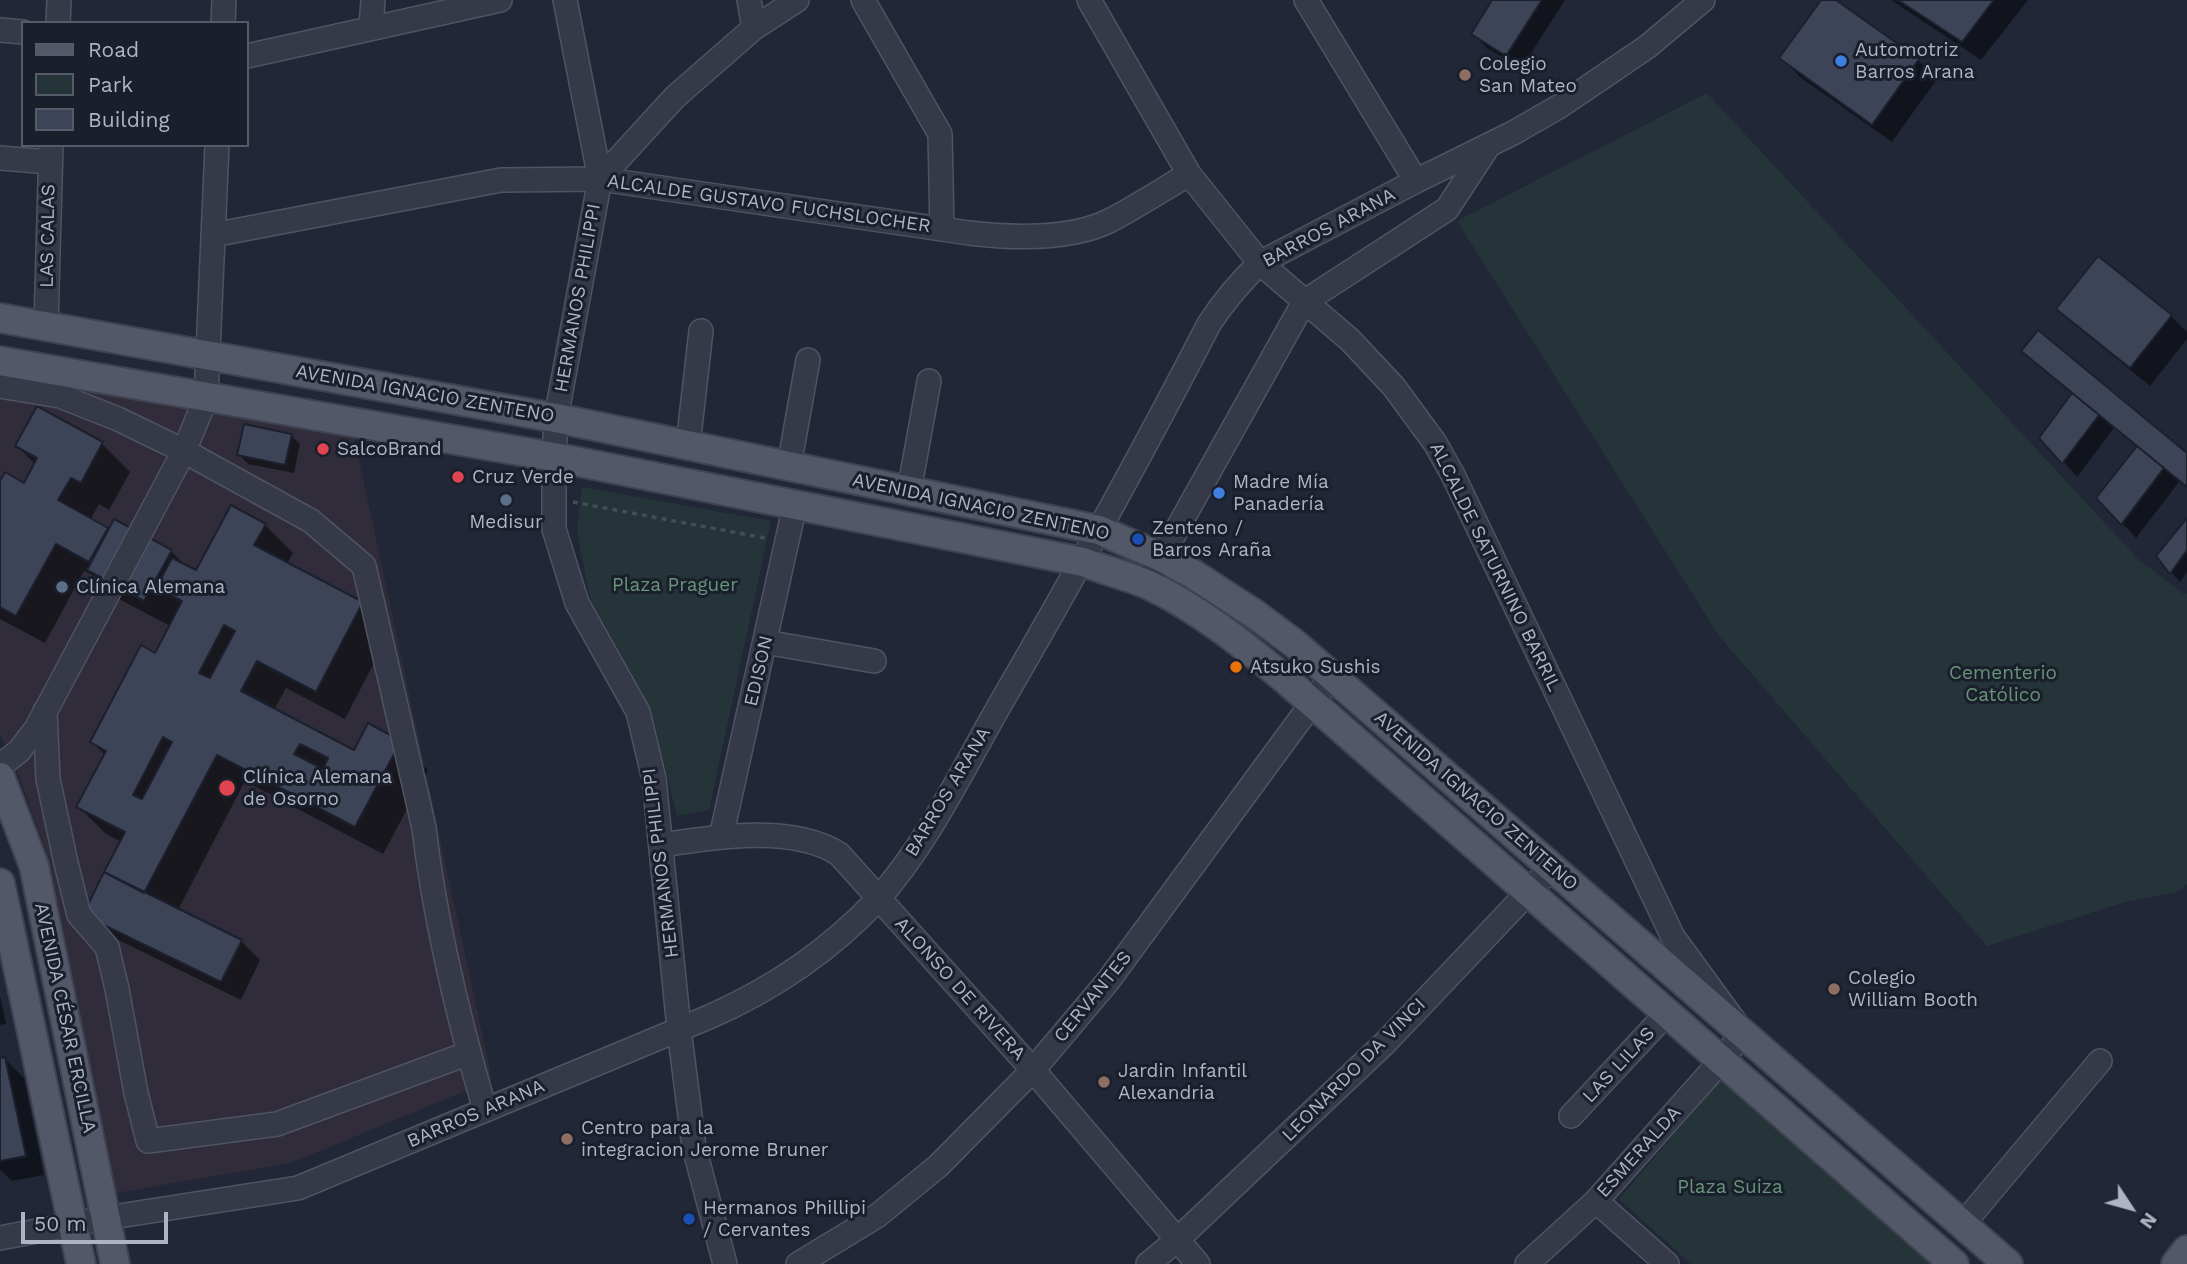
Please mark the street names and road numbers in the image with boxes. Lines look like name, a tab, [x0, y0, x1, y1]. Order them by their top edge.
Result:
street label: ALCALDE GUSTAVO FUCHSLOCHER	[606, 170, 932, 238]
street label: BARROS ARANA	[1259, 183, 1399, 273]
street label: LAS CALAS	[36, 184, 60, 288]
street label: HERMANOS PHILIPPI	[550, 202, 606, 394]
street label: AVENIDA IGNACIO ZENTENO	[294, 360, 556, 428]
street label: ALCALDE SATURNINO BARRIL	[1425, 439, 1565, 695]
street label: AVENIDA IGNACIO ZENTENO	[850, 469, 1112, 545]
street label: EDISON	[740, 633, 778, 709]
street label: AVENIDA IGNACIO ZENTENO	[1370, 706, 1582, 896]
street label: BARROS ARANA	[900, 723, 996, 861]
street label: HERMANOS PHILIPPI	[638, 767, 684, 959]
street label: AVENIDA CÉSAR ERCILLA	[29, 901, 101, 1135]
street label: ALONSO DE RIVERA	[890, 913, 1030, 1065]
street label: CERVANTES	[1049, 947, 1137, 1047]
street label: LEONARDO DA VINCI	[1277, 993, 1431, 1147]
street label: LAS LILAS	[1578, 1022, 1660, 1108]
street label: BARROS ARANA	[404, 1075, 548, 1153]
street label: ESMERALDA	[1592, 1102, 1686, 1202]

